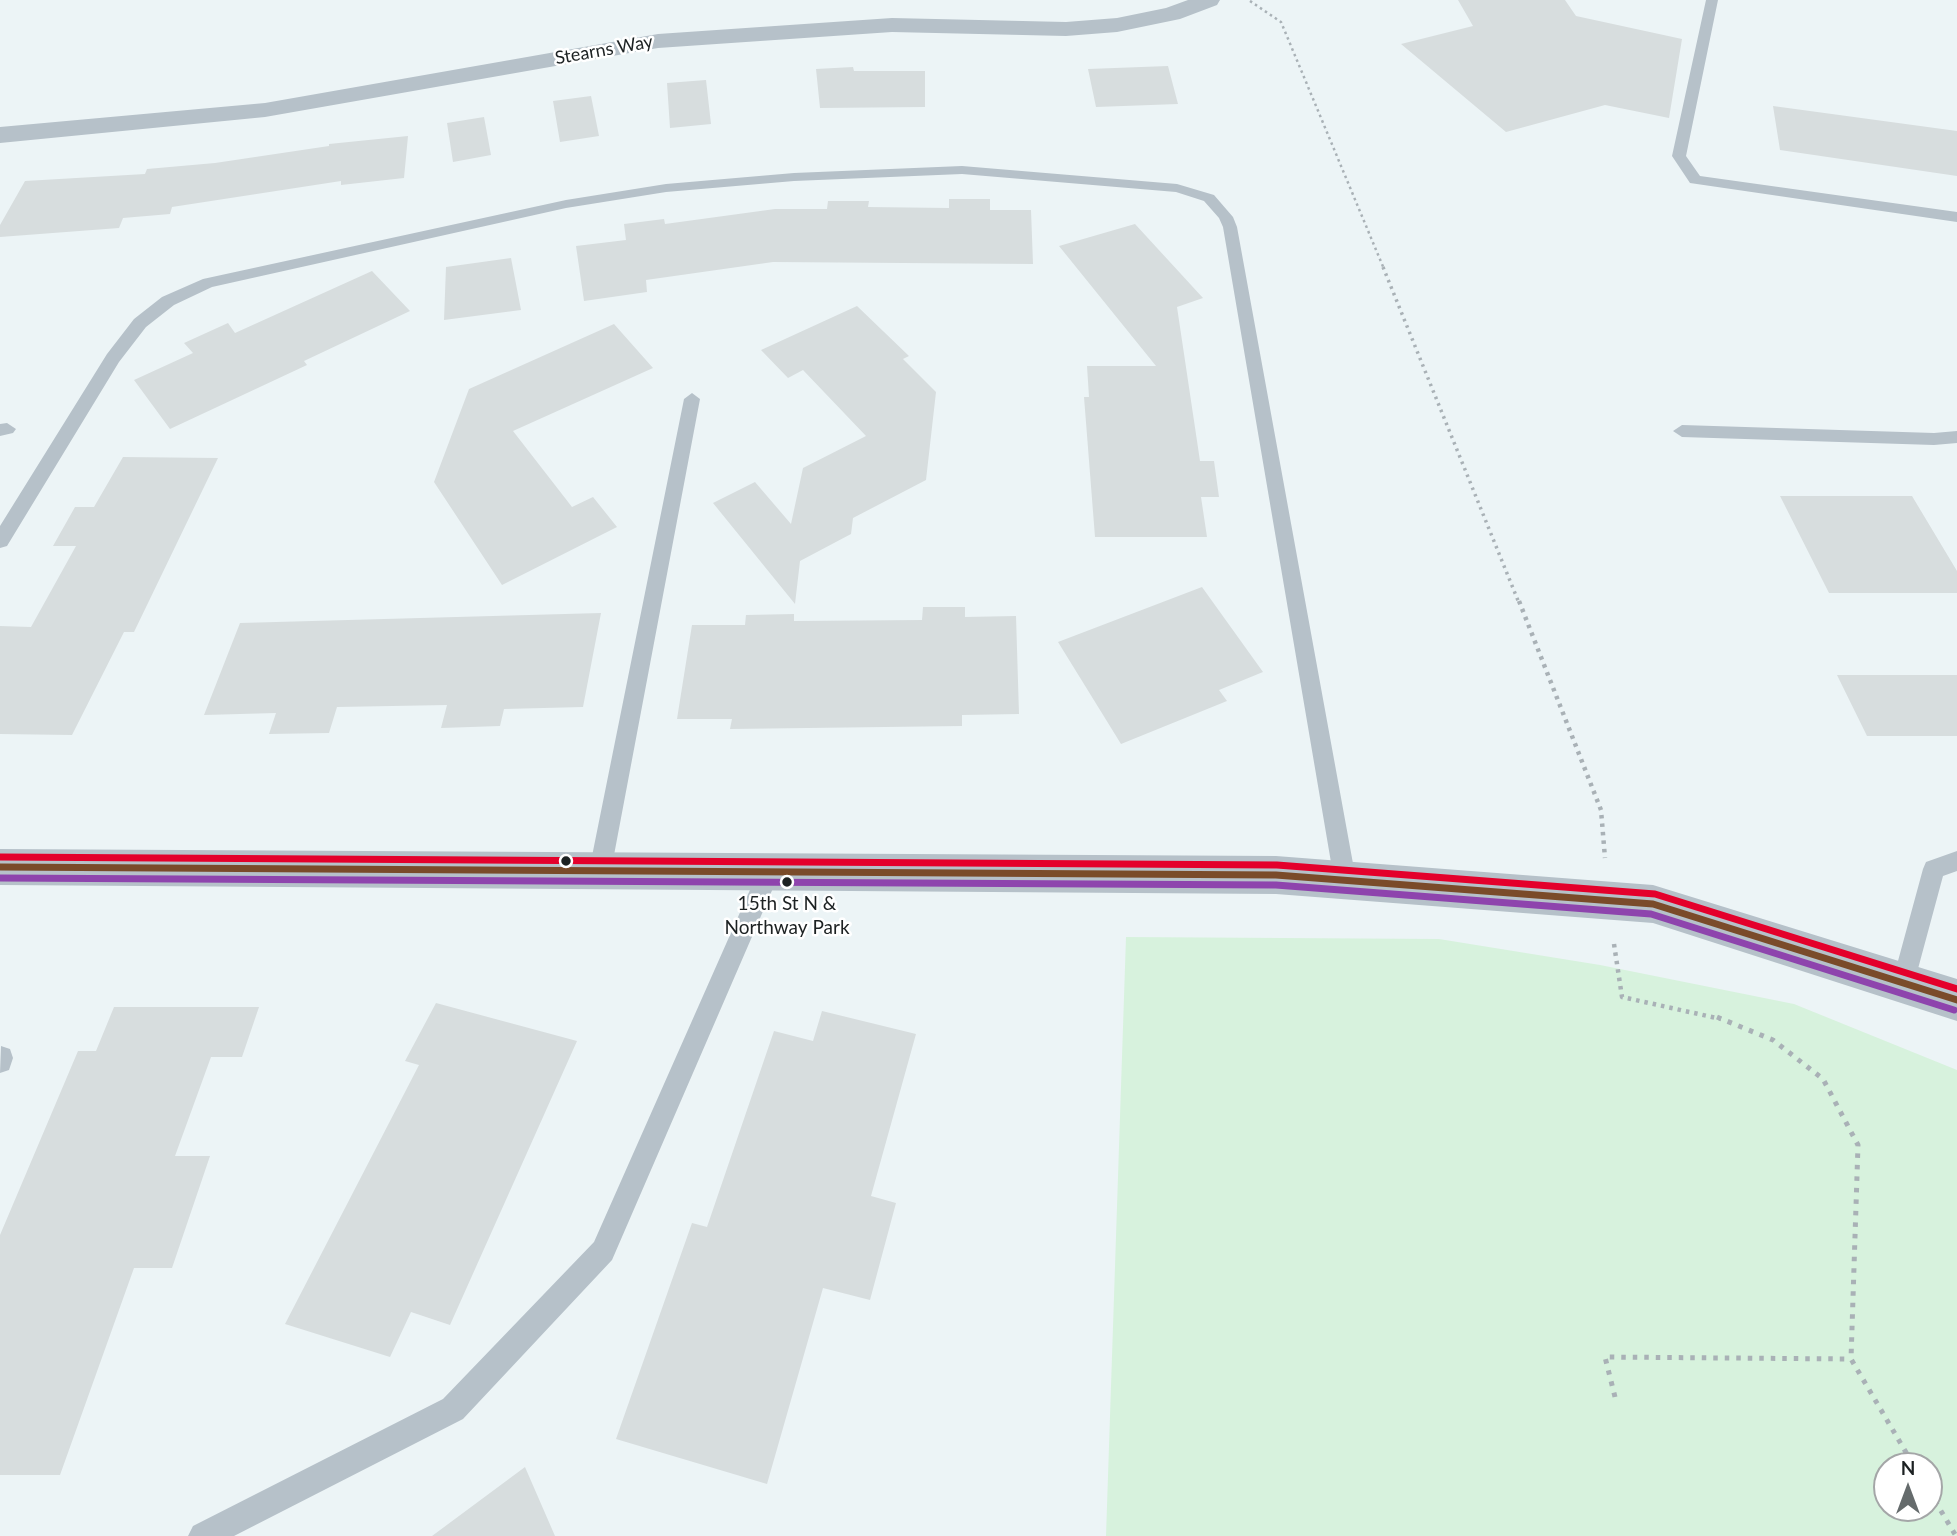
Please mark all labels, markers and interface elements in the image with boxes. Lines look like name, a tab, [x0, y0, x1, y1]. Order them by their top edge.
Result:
street label: Stearns Way	[553, 31, 655, 69]
unlabelled marker	[559, 854, 573, 868]
marker: 15th St N & Northway Park	[780, 875, 794, 889]
place label: 15th St N & Northway Park	[724, 893, 850, 937]
north arrow	[1873, 1452, 1943, 1522]
text: N	[1901, 1456, 1915, 1479]

